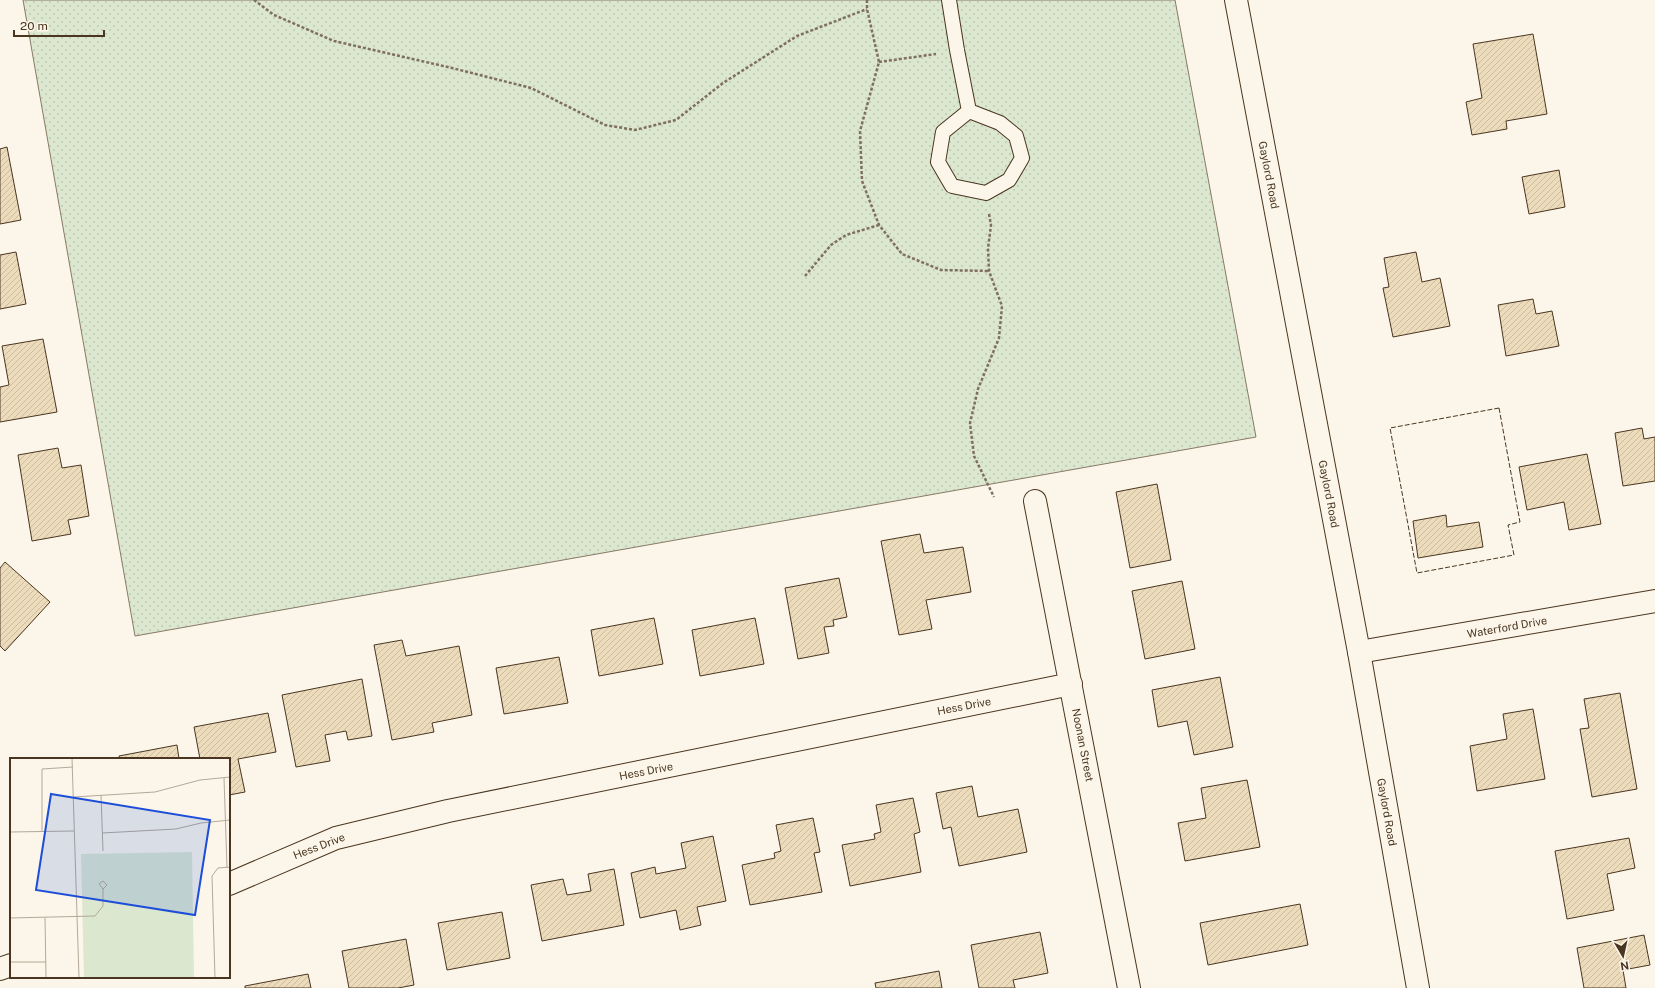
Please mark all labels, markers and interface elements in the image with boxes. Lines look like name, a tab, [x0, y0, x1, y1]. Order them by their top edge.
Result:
scale bar	[14, 12, 104, 38]
text: 20 m	[20, 19, 48, 33]
street label: Gaylord Road	[1257, 140, 1281, 210]
street label: Gaylord Road	[1317, 459, 1341, 529]
street label: Waterford Drive	[1466, 614, 1548, 640]
street label: Hess Drive	[936, 695, 992, 717]
street label: Noonan Street	[1070, 707, 1096, 783]
inset map	[10, 758, 230, 978]
street label: Hess Drive	[618, 760, 674, 782]
street label: Gaylord Road	[1375, 777, 1399, 847]
street label: Hess Drive	[291, 831, 347, 861]
north arrow	[1603, 936, 1643, 976]
text: N	[1619, 959, 1630, 972]

